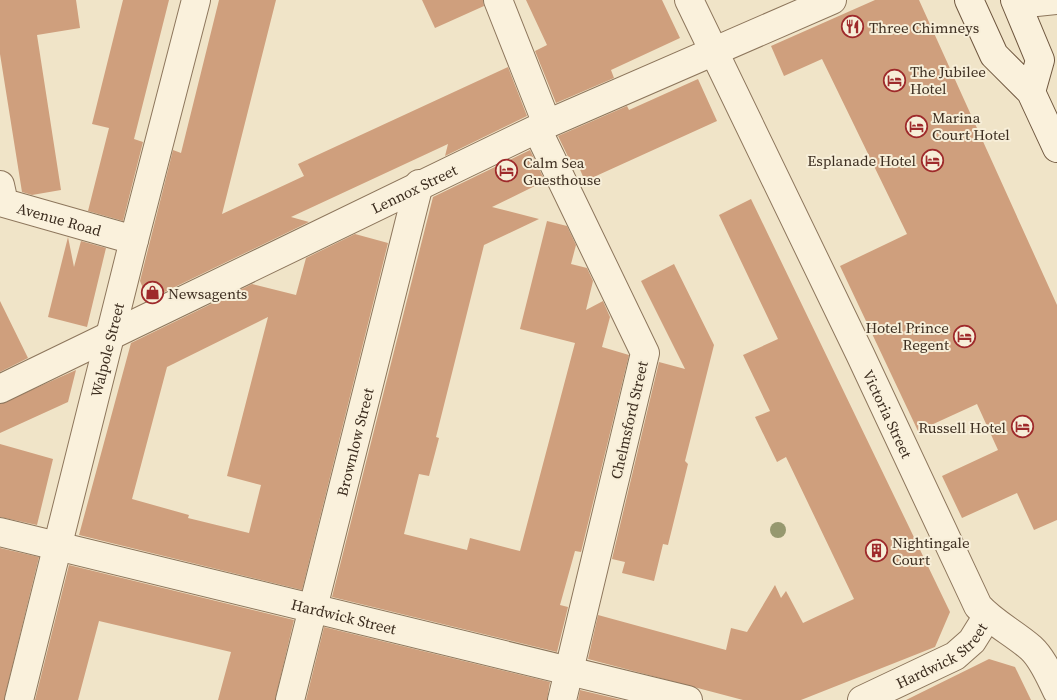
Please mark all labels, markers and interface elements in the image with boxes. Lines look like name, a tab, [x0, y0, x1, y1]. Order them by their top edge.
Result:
restaurant icon: Three Chimneys	[841, 15, 865, 39]
place label: Three Chimneys	[869, 17, 979, 38]
place label: The Jubilee Hotel	[910, 61, 986, 99]
hotel icon: The Jubilee Hotel	[882, 68, 906, 92]
place label: Marina Court Hotel	[932, 107, 1010, 145]
hotel icon: Marina Court Hotel	[904, 114, 928, 138]
hotel icon: Esplanade Hotel	[920, 148, 944, 172]
place label: Esplanade Hotel	[807, 150, 917, 171]
place label: Calm Sea Guesthouse	[523, 152, 601, 190]
street label: Lennox Street	[368, 159, 460, 218]
hotel icon: Calm Sea Guesthouse	[495, 159, 519, 183]
street label: Avenue Road	[15, 197, 104, 241]
shop icon: Newsagents	[140, 281, 164, 305]
place label: Newsagents	[168, 283, 247, 304]
street label: Walpole Street	[85, 300, 128, 399]
place label: Hotel Prince Regent	[865, 317, 949, 355]
hotel icon: Hotel Prince Regent	[953, 324, 977, 348]
street label: Chelmsford Street	[605, 359, 653, 481]
street label: Victoria Street	[858, 366, 918, 461]
street label: Brownlow Street	[331, 385, 378, 498]
hotel icon: Russell Hotel	[1010, 415, 1034, 439]
place label: Russell Hotel	[918, 417, 1007, 438]
place label: Nightingale Court	[892, 532, 970, 570]
building icon: Nightingale Court	[864, 539, 888, 563]
street label: Hardwick Street	[289, 593, 399, 639]
street label: Hardwick Street	[892, 618, 992, 693]

